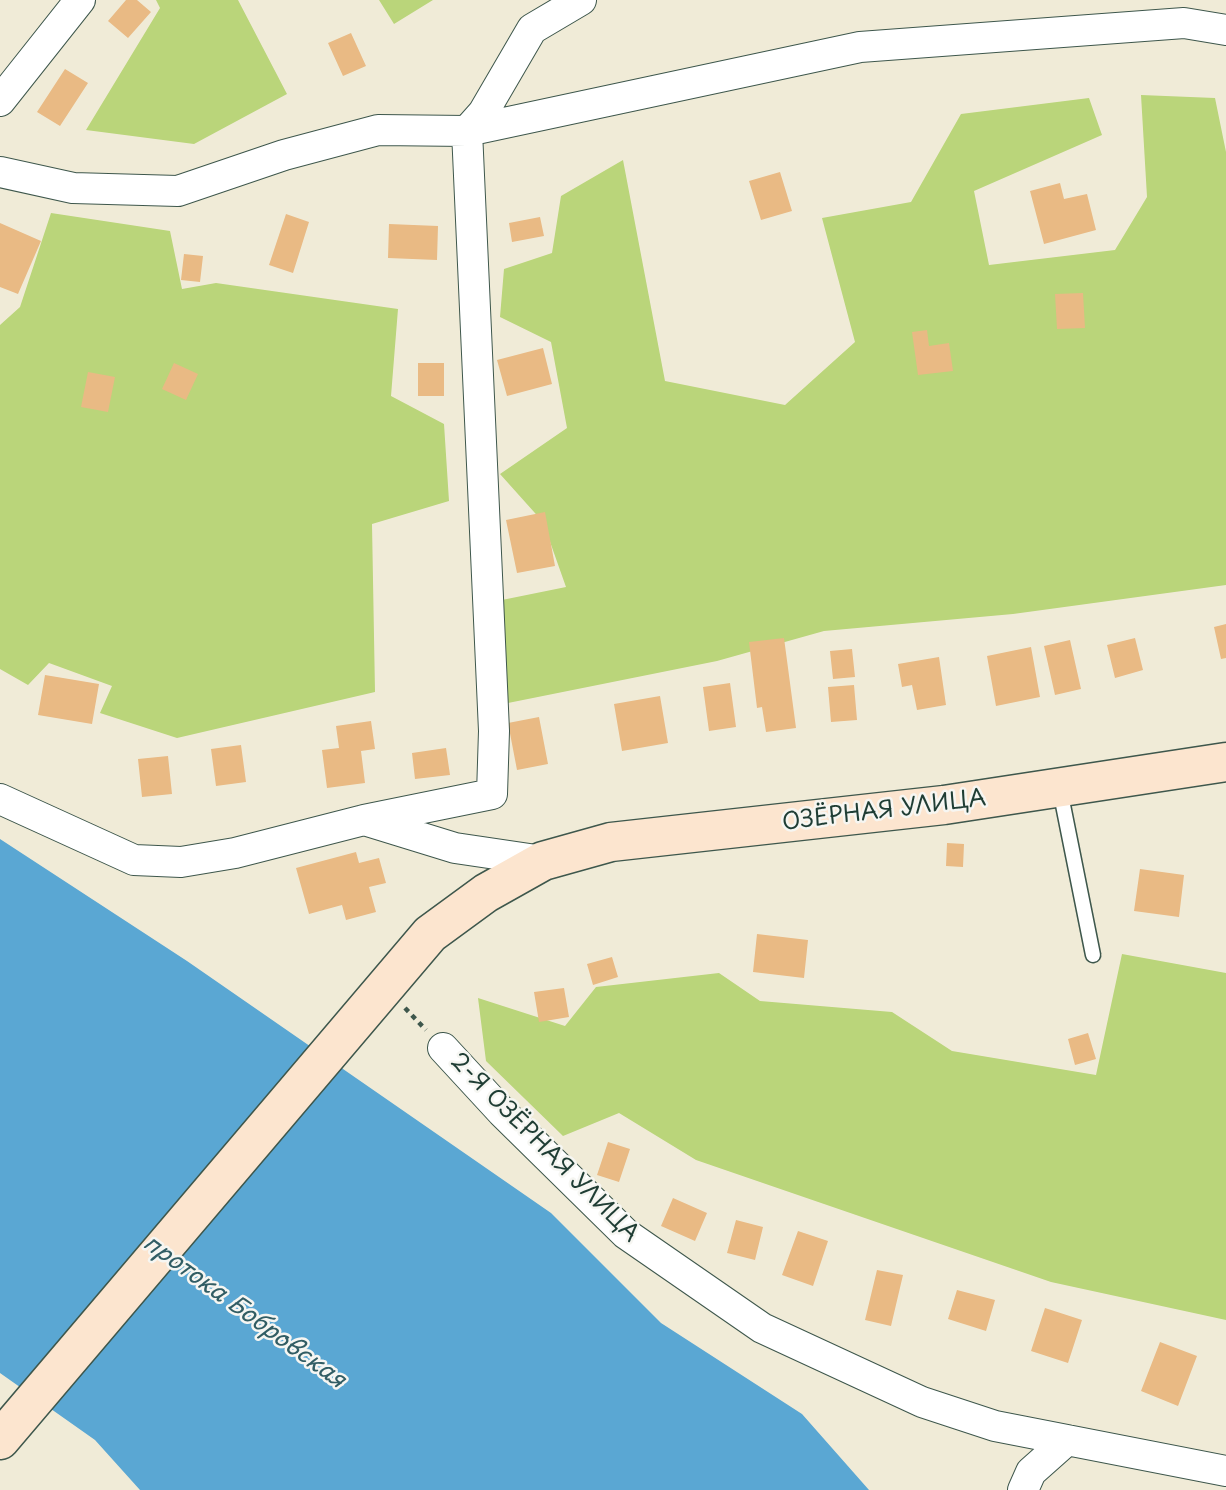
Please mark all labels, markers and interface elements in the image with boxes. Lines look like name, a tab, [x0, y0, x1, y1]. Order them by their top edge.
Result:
street label: ОЗЁРНАЯ УЛИЦА	[780, 785, 988, 837]
street label: 2-Я ОЗЁРНАЯ УЛИЦА	[444, 1048, 644, 1248]
water label: протока Бобровская	[137, 1229, 351, 1395]

